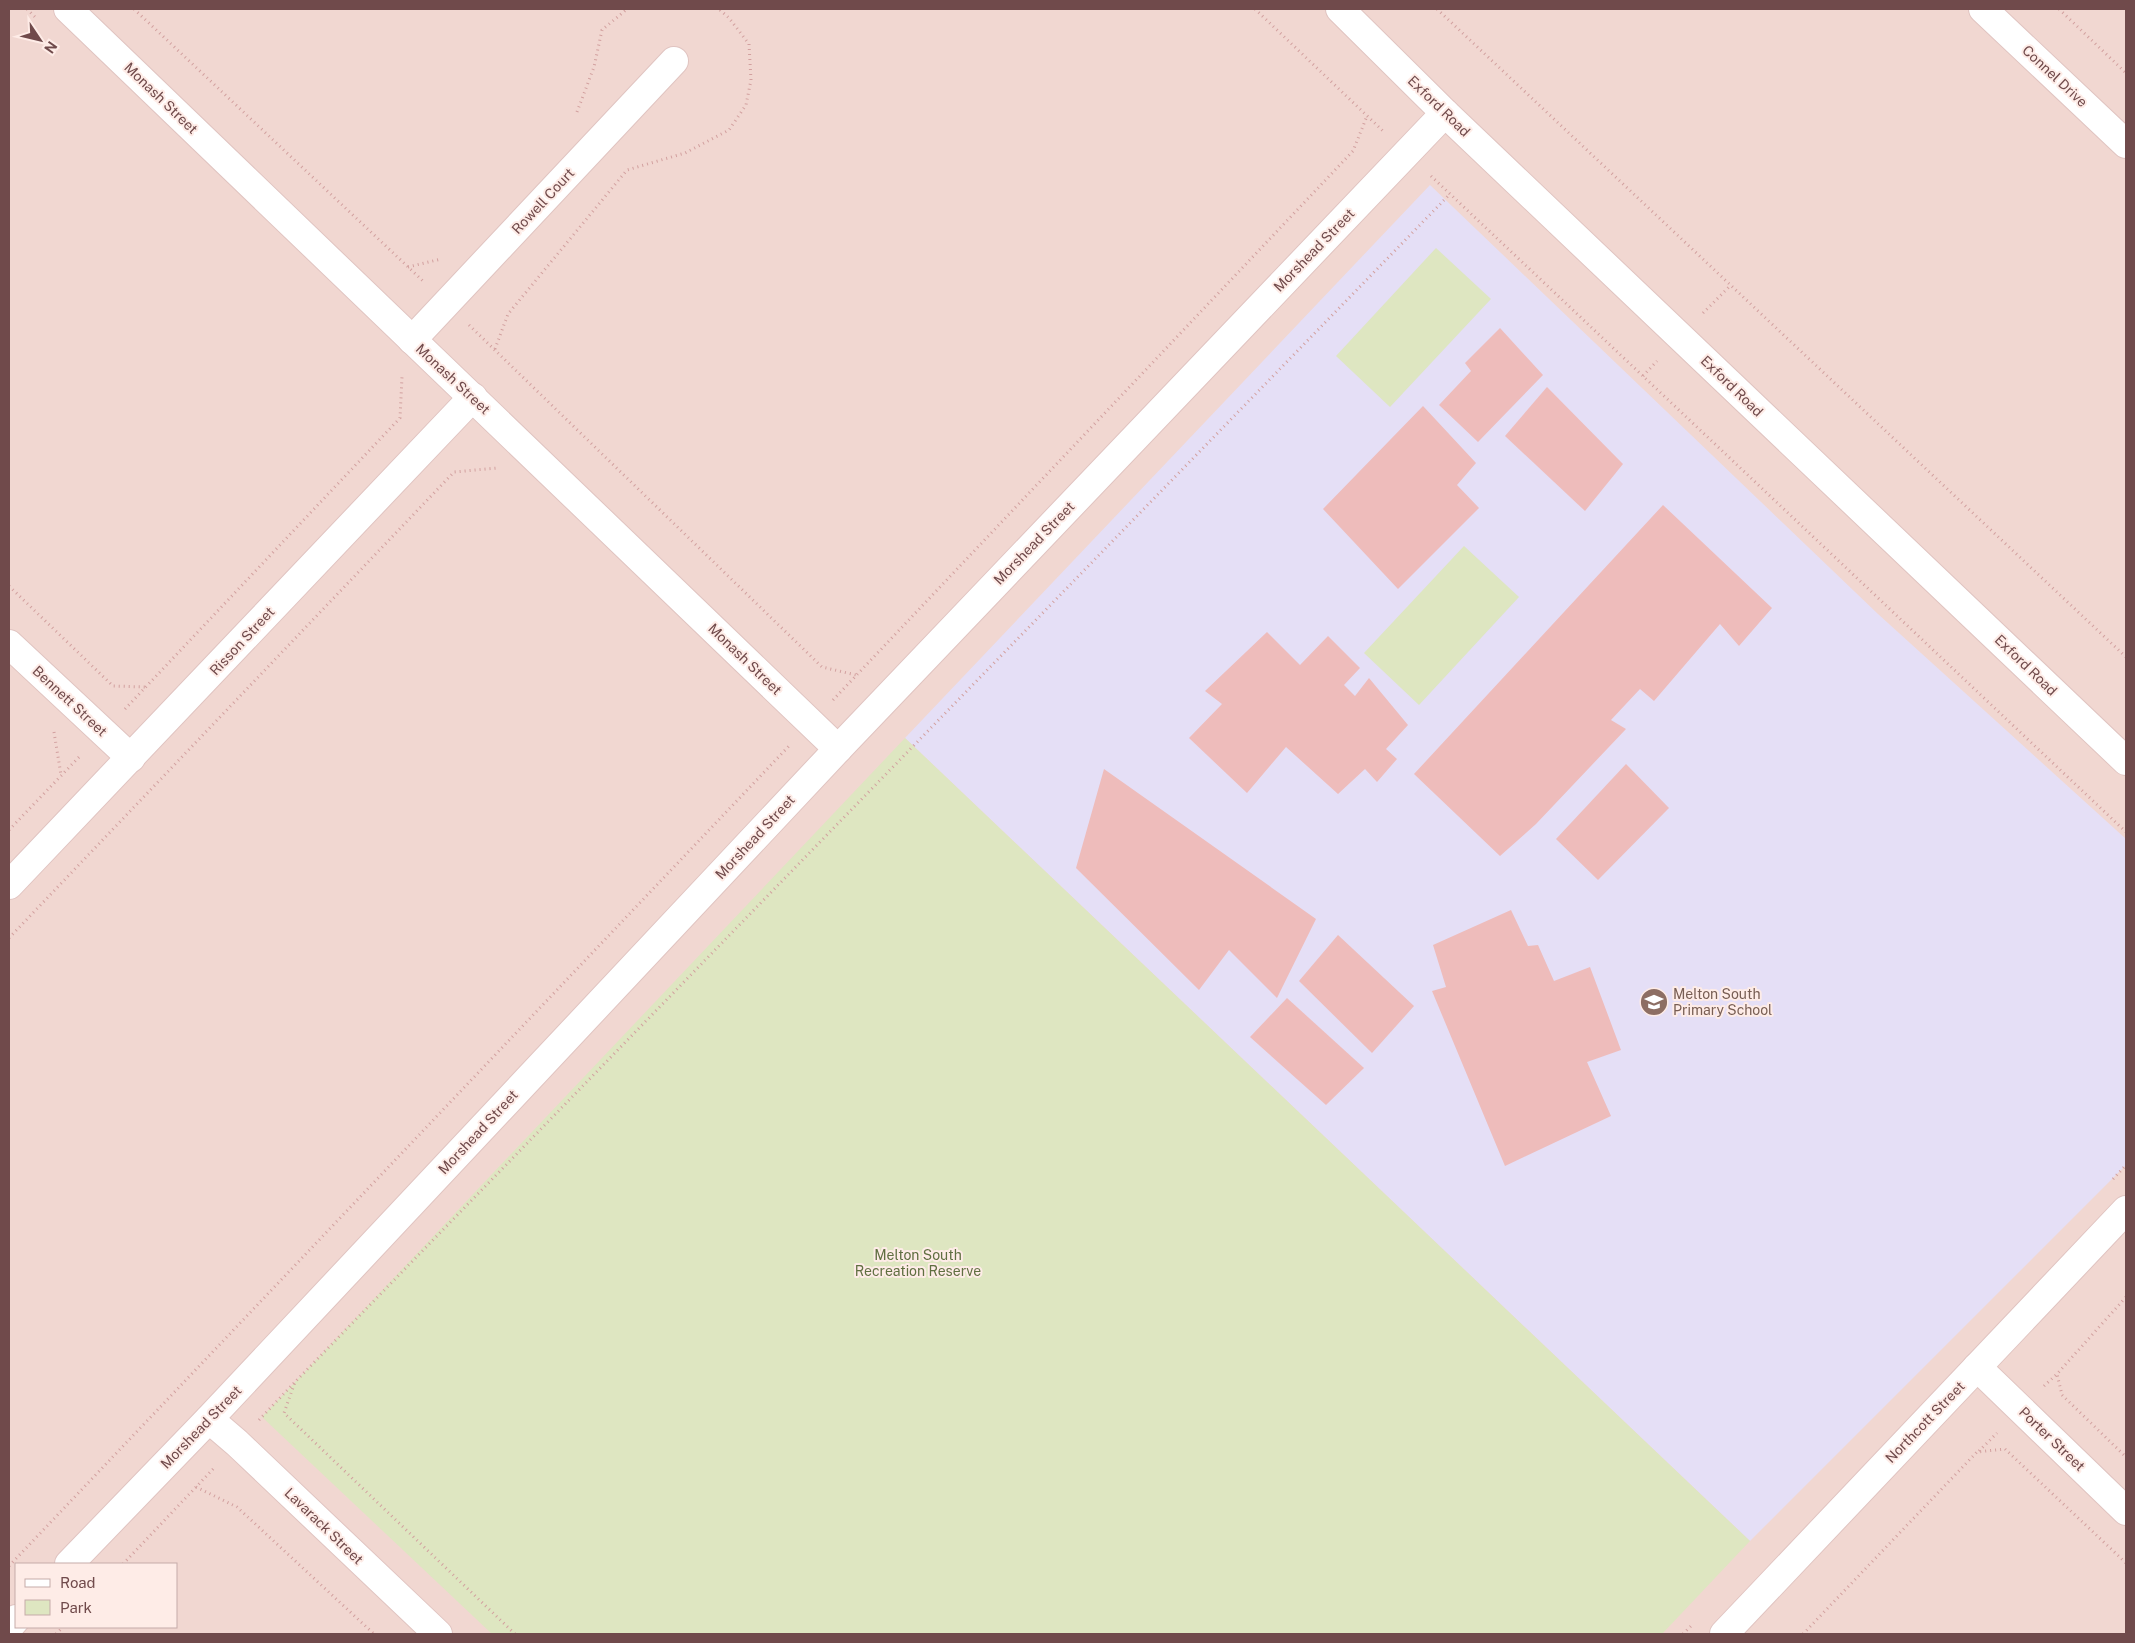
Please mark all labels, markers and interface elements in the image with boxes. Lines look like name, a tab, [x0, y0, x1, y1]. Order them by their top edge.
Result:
north arrow	[15, 15, 65, 65]
text: N	[41, 38, 60, 57]
street label: Connel Drive	[2019, 42, 2091, 110]
street label: Monash Street	[121, 59, 201, 137]
street label: Exford Road	[1405, 72, 1473, 140]
street label: Rowell Court	[509, 165, 577, 237]
street label: Morshead Street	[1270, 205, 1358, 295]
street label: Monash Street	[413, 341, 493, 417]
street label: Exford Road	[1698, 352, 1766, 420]
street label: Morshead Street	[990, 498, 1078, 588]
street label: Risson Street	[206, 604, 278, 678]
street label: Monash Street	[705, 620, 785, 698]
street label: Exford Road	[1992, 631, 2060, 699]
street label: Bennett Street	[30, 663, 110, 739]
street label: Morshead Street	[712, 792, 798, 882]
place label: Melton South Primary School	[1673, 986, 1772, 1018]
school or university icon: Melton South Primary School	[1639, 987, 1669, 1017]
street label: Morshead Street	[435, 1087, 521, 1177]
park label: Melton South Recreation Reserve	[855, 1247, 981, 1279]
street label: Northcott Street	[1882, 1378, 1968, 1466]
street label: Morshead Street	[157, 1382, 245, 1472]
street label: Porter Street	[2016, 1404, 2088, 1474]
street label: Lavarack Street	[282, 1485, 366, 1567]
legend	[15, 1563, 178, 1628]
text: Road	[60, 1574, 96, 1591]
text: Park	[60, 1599, 92, 1616]

